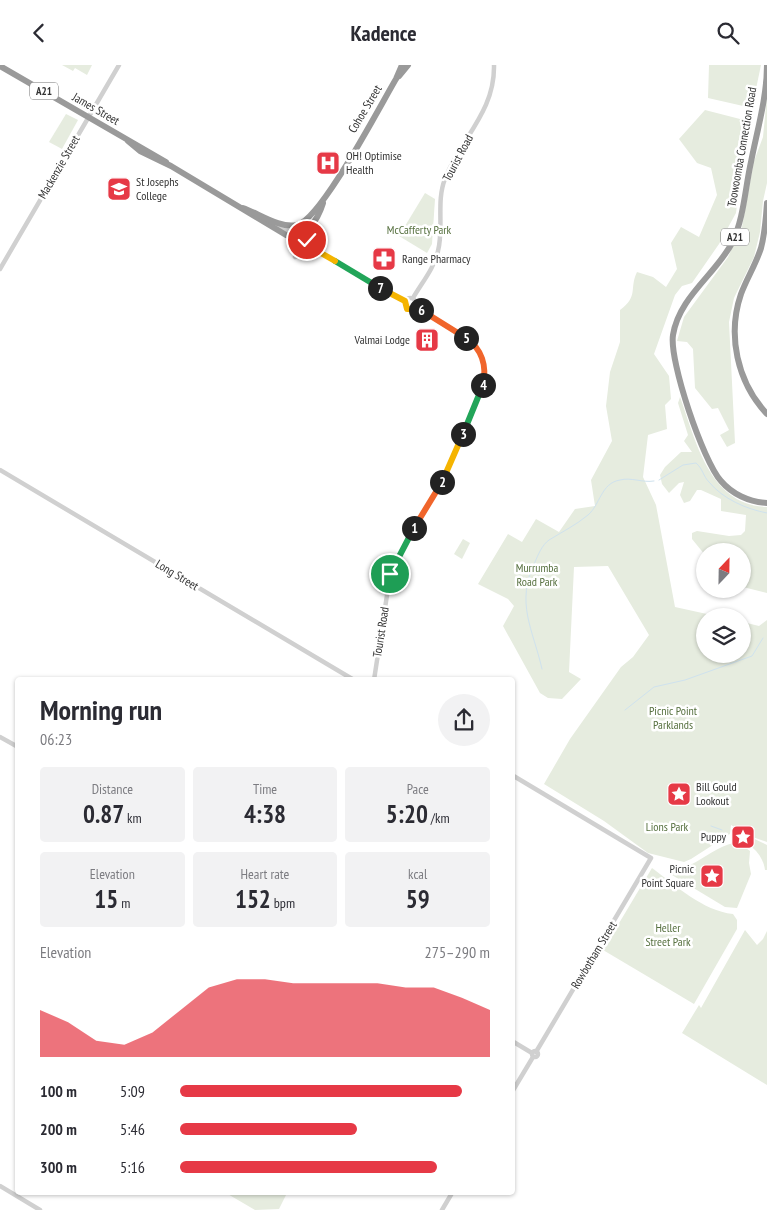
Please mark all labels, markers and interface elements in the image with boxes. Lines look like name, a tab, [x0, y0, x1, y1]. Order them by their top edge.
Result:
icon: back	[25, 19, 53, 47]
text: Kadence	[350, 19, 417, 47]
icon: search	[714, 19, 742, 47]
street label: Cohoe Street	[344, 82, 385, 135]
road number: A21	[30, 83, 58, 99]
street label: Toowoomba Connection Road	[724, 86, 759, 208]
street label: James Street	[69, 89, 123, 128]
street label: Mackenzie Street	[34, 132, 83, 201]
street label: Tourist Road	[439, 132, 476, 184]
place label: OH! Optimise Health	[346, 148, 402, 177]
hospital icon: OH! Optimise Health	[315, 150, 341, 176]
place label: St Josephs College	[136, 174, 179, 203]
school or university icon: St Josephs College	[106, 176, 132, 202]
pin	[286, 219, 328, 261]
park label: McCafferty Park	[387, 222, 452, 237]
icon: check	[293, 226, 321, 254]
road number: A21	[721, 228, 749, 245]
pharmacy icon: Range Pharmacy	[371, 246, 397, 272]
place label: Range Pharmacy	[402, 251, 471, 266]
pin: 7	[368, 275, 392, 301]
text: 7	[377, 279, 384, 297]
pin: 6	[408, 297, 434, 323]
text: 6	[418, 301, 425, 319]
pin: 5	[454, 325, 478, 351]
building icon: Valmai Lodge	[414, 327, 440, 353]
text: 5	[463, 329, 470, 347]
place label: Valmai Lodge	[354, 332, 410, 347]
pin: 4	[470, 373, 496, 397]
text: 4	[480, 376, 487, 394]
pin: 3	[450, 421, 476, 447]
text: 3	[460, 425, 467, 443]
pin: 2	[430, 469, 454, 495]
text: 2	[439, 473, 446, 491]
pin: 1	[402, 515, 426, 541]
text: 1	[411, 519, 418, 537]
north arrow	[696, 543, 751, 597]
map controls	[696, 543, 751, 663]
pin	[369, 553, 411, 595]
street label: Long Street	[153, 556, 202, 594]
icon: arrive	[376, 560, 404, 588]
park label: Murrumba Road Park	[516, 560, 558, 589]
street label: Tourist Road	[369, 606, 392, 658]
button: layers	[696, 608, 751, 663]
text: Morning run	[40, 691, 162, 728]
button: share	[438, 694, 490, 746]
park label: Picnic Point Parklands	[649, 703, 698, 732]
text: 06:23	[40, 729, 72, 749]
place label: Bill Gould Lookout	[696, 779, 737, 808]
text: Distance	[92, 780, 133, 798]
text: Time	[253, 780, 277, 798]
text: Pace	[407, 780, 429, 798]
place icon: Bill Gould Lookout	[666, 781, 692, 807]
text: 0.87	[83, 798, 124, 830]
text: 4:38	[244, 798, 286, 830]
text: 5:20	[386, 798, 428, 830]
text: km	[124, 809, 142, 827]
text: /km	[428, 809, 450, 827]
park label: Lions Park	[646, 819, 689, 834]
place icon: Puppy	[730, 824, 756, 850]
place label: Puppy	[701, 829, 726, 844]
place label: Picnic Point Square	[641, 861, 695, 890]
place icon: Picnic Point Square	[699, 863, 725, 889]
text: Elevation	[90, 865, 135, 883]
text: Heart rate	[241, 865, 289, 883]
text: kcal	[408, 865, 427, 883]
text: 15	[94, 883, 118, 915]
text: 152	[235, 883, 271, 915]
text: 59	[406, 883, 430, 915]
text: m	[118, 894, 130, 912]
text: bpm	[271, 894, 295, 912]
street label: Rowbotham Street	[567, 918, 620, 991]
park label: Heller Street Park	[645, 920, 691, 949]
text: Elevation	[40, 942, 91, 962]
text: 275–290 m	[425, 942, 490, 962]
text: 100 m	[40, 1081, 77, 1101]
text: 5:09	[120, 1081, 145, 1101]
text: 200 m	[40, 1119, 77, 1139]
text: 5:46	[120, 1119, 145, 1139]
text: 300 m	[40, 1157, 77, 1177]
text: 5:16	[120, 1157, 145, 1177]

